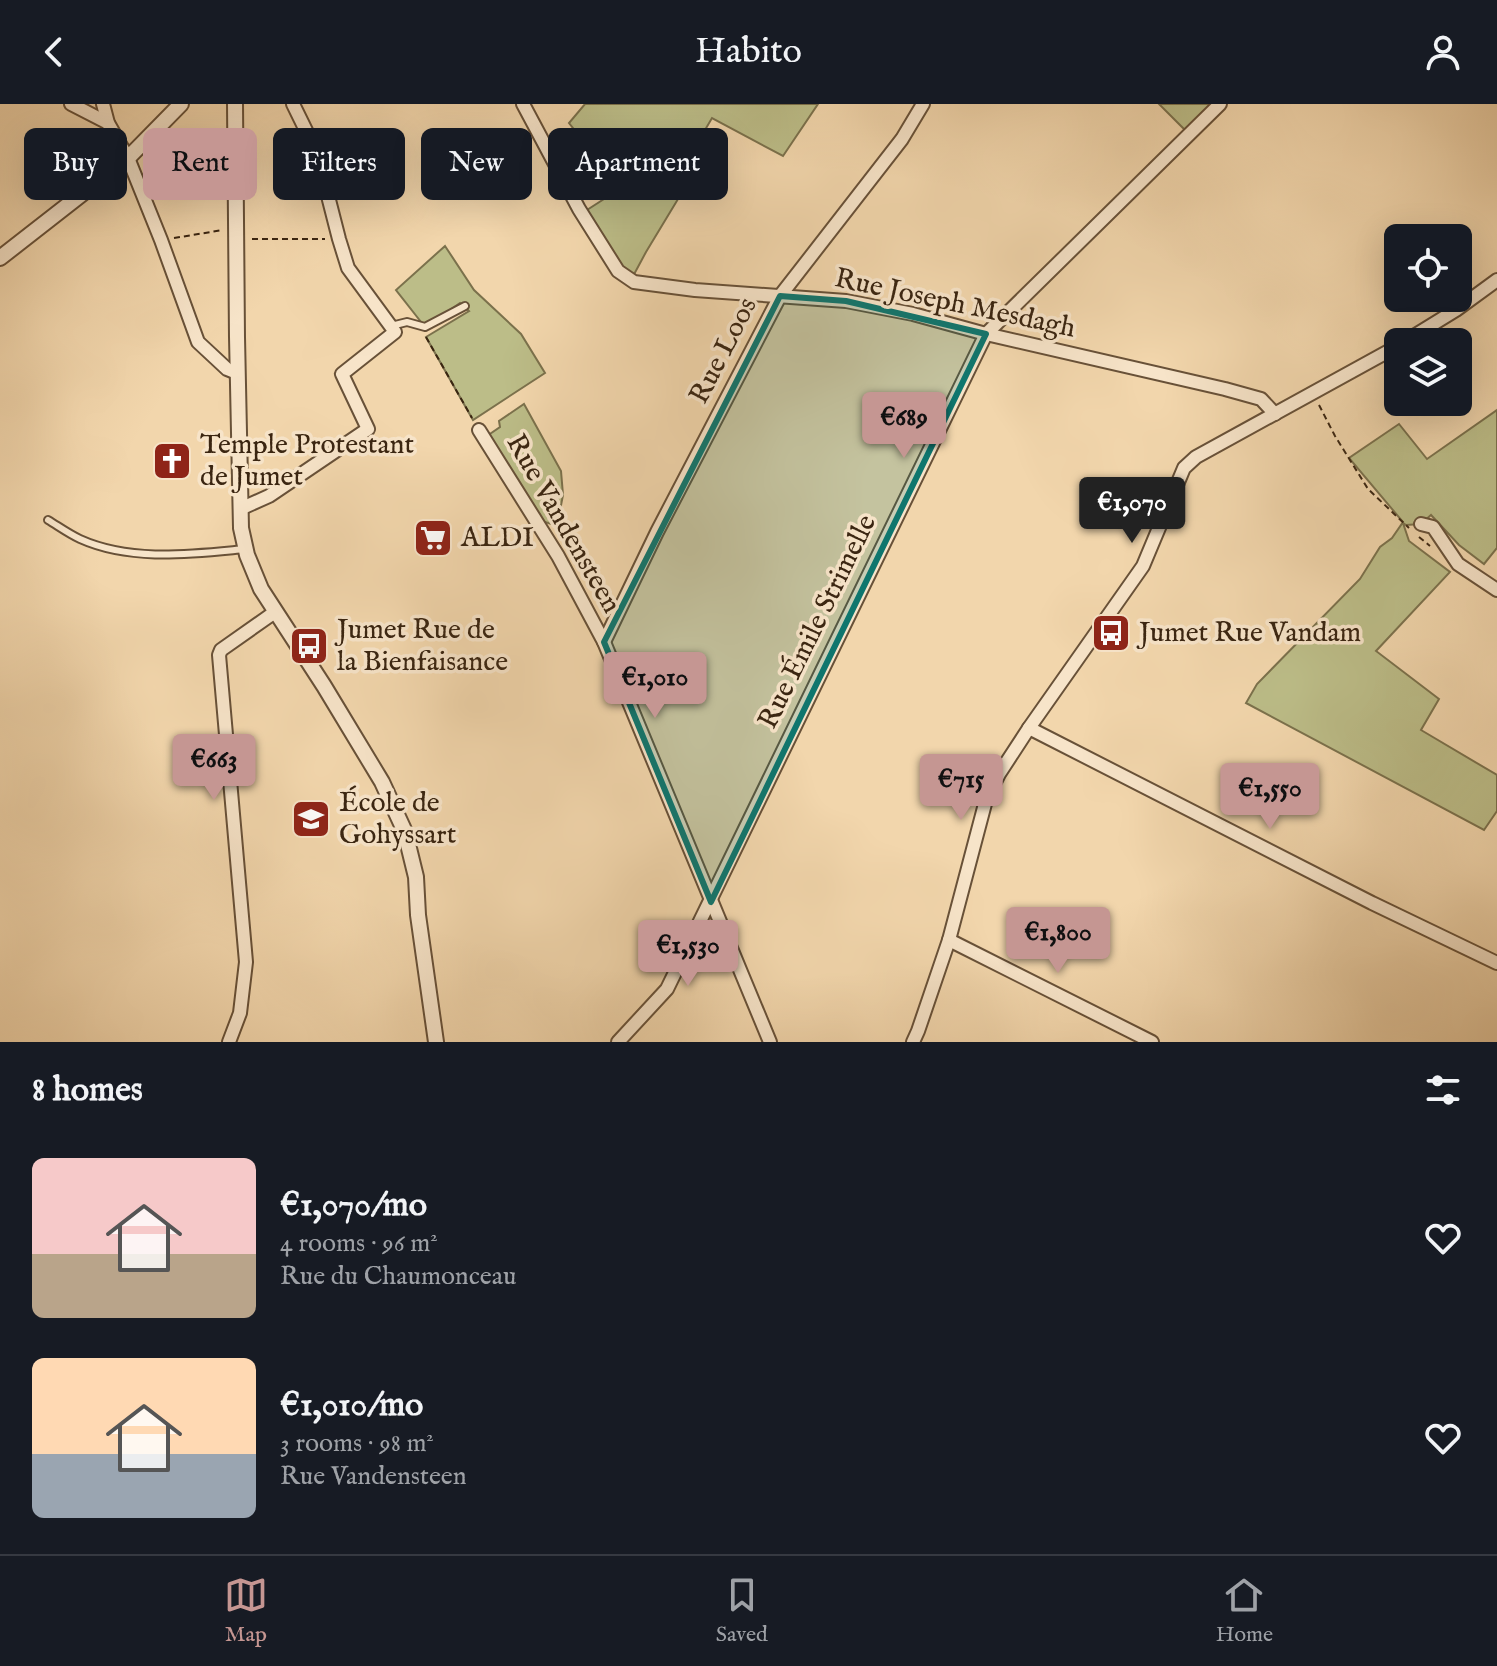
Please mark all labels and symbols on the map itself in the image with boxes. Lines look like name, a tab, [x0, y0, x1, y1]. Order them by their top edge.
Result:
street label: Rue Joseph Mesdagh	[832, 261, 1079, 347]
street label: Rue Loos	[682, 292, 766, 410]
pin: €689	[857, 392, 951, 460]
place label: Temple Protestant de Jumet	[200, 428, 414, 495]
street label: Rue Vandensteen	[498, 428, 628, 620]
church icon: Temple Protestant de Jumet	[151, 440, 193, 482]
pin: €1,070	[1067, 477, 1197, 545]
street label: Rue Émile Strimelle	[750, 509, 885, 735]
supermarket icon: ALDI	[412, 517, 454, 559]
place label: ALDI	[460, 521, 534, 556]
bus stop icon: Jumet Rue Vandam	[1090, 612, 1132, 654]
place label: Jumet Rue de la Bienfaisance	[334, 613, 508, 680]
place label: Jumet Rue Vandam	[1136, 616, 1361, 651]
bus stop icon: Jumet Rue de la Bienfaisance	[288, 625, 330, 667]
pin: €1,010	[590, 652, 720, 720]
pin: €663	[167, 734, 261, 802]
pin: €715	[914, 754, 1008, 822]
pin: €1,550	[1205, 763, 1335, 831]
place label: École de Gohyssart	[339, 785, 457, 853]
school or university icon: École de Gohyssart	[290, 798, 332, 840]
pin: €1,800	[993, 907, 1123, 975]
pin: €1,530	[623, 920, 753, 988]

